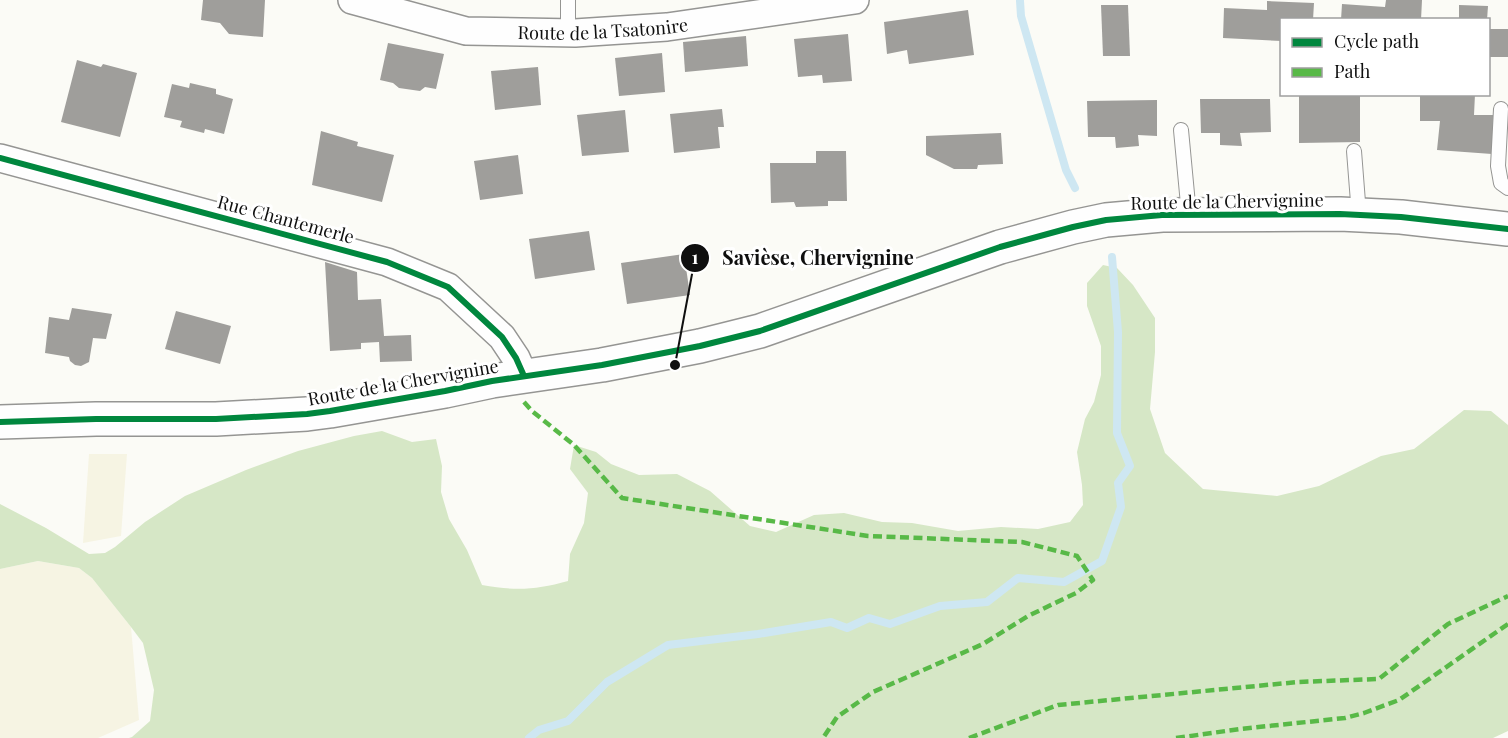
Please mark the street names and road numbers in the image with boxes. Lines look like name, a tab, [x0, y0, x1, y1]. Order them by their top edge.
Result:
street label: Route de la Tsatonire	[517, 12, 689, 45]
street label: Route de la Chervignine	[1130, 187, 1324, 215]
street label: Rue Chantemerle	[215, 189, 357, 249]
street label: Route de la Chervignine	[306, 353, 500, 411]

